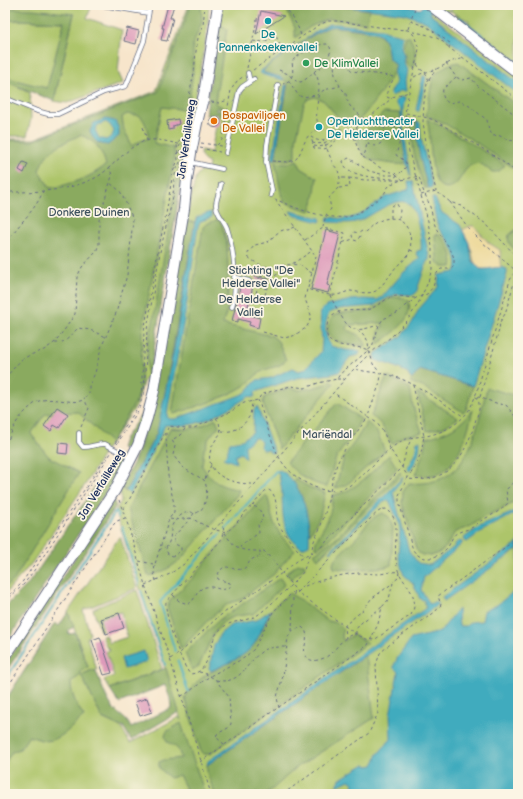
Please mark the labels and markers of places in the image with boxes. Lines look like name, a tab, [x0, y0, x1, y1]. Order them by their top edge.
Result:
marker: De Pannenkoekenvallei	[263, 16, 273, 26]
place label: De Pannenkoekenvallei	[218, 28, 318, 54]
place label: De KlimVallei	[314, 57, 379, 70]
marker: De KlimVallei	[301, 58, 311, 68]
place label: Bospaviljoen De Vallei	[222, 109, 286, 135]
place label: Openluchttheater De Helderse Vallei	[327, 115, 419, 141]
marker: Bospaviljoen De Vallei	[209, 116, 219, 126]
marker: Openluchttheater De Helderse Vallei	[314, 122, 324, 132]

